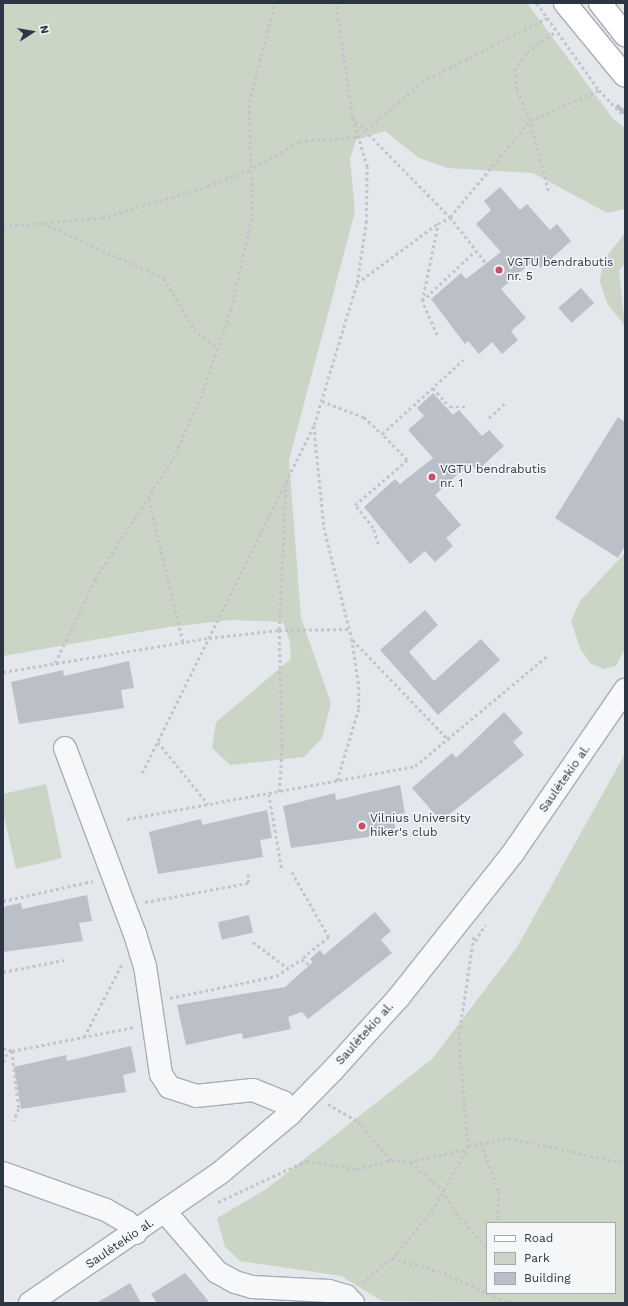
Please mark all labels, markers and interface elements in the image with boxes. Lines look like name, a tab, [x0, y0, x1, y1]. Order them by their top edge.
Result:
north arrow	[12, 12, 52, 52]
text: N	[37, 24, 51, 35]
place label: VGTU bendrabutis nr. 5	[507, 256, 613, 284]
marker: VGTU bendrabutis nr. 5	[494, 265, 504, 275]
place label: VGTU bendrabutis nr. 1	[440, 463, 546, 491]
marker: VGTU bendrabutis nr. 1	[427, 472, 437, 482]
street label: Saulėtekio al.	[536, 742, 594, 816]
place label: Vilnius University hiker's club	[370, 812, 471, 840]
marker: Vilnius University hiker's club	[357, 821, 367, 831]
street label: Saulėtekio al.	[333, 1000, 397, 1068]
street label: Saulėtekio al.	[83, 1216, 157, 1272]
legend	[486, 1222, 616, 1294]
text: Road	[524, 1231, 553, 1245]
text: Park	[524, 1251, 550, 1265]
text: Building	[524, 1271, 571, 1285]

